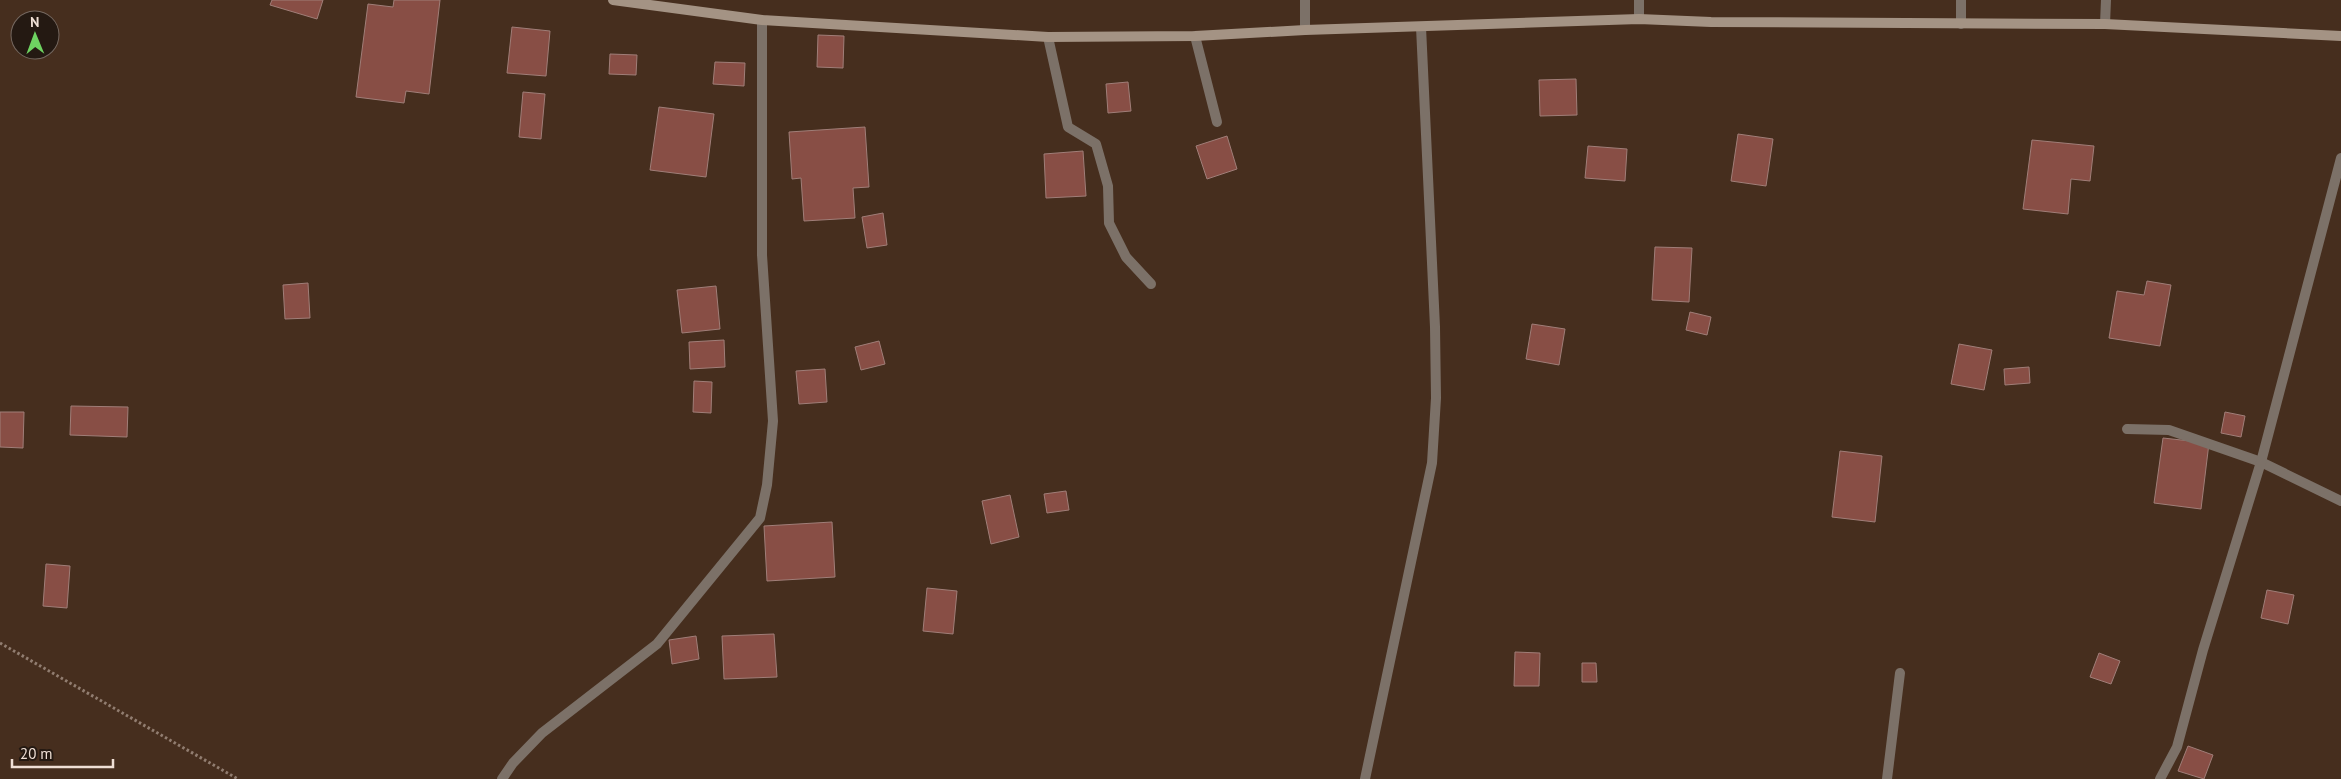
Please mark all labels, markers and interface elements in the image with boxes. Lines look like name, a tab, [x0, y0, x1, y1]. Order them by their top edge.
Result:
north arrow	[10, 10, 60, 60]
text: N	[30, 13, 40, 31]
scale bar	[12, 736, 114, 768]
text: 20 m	[20, 744, 53, 763]

